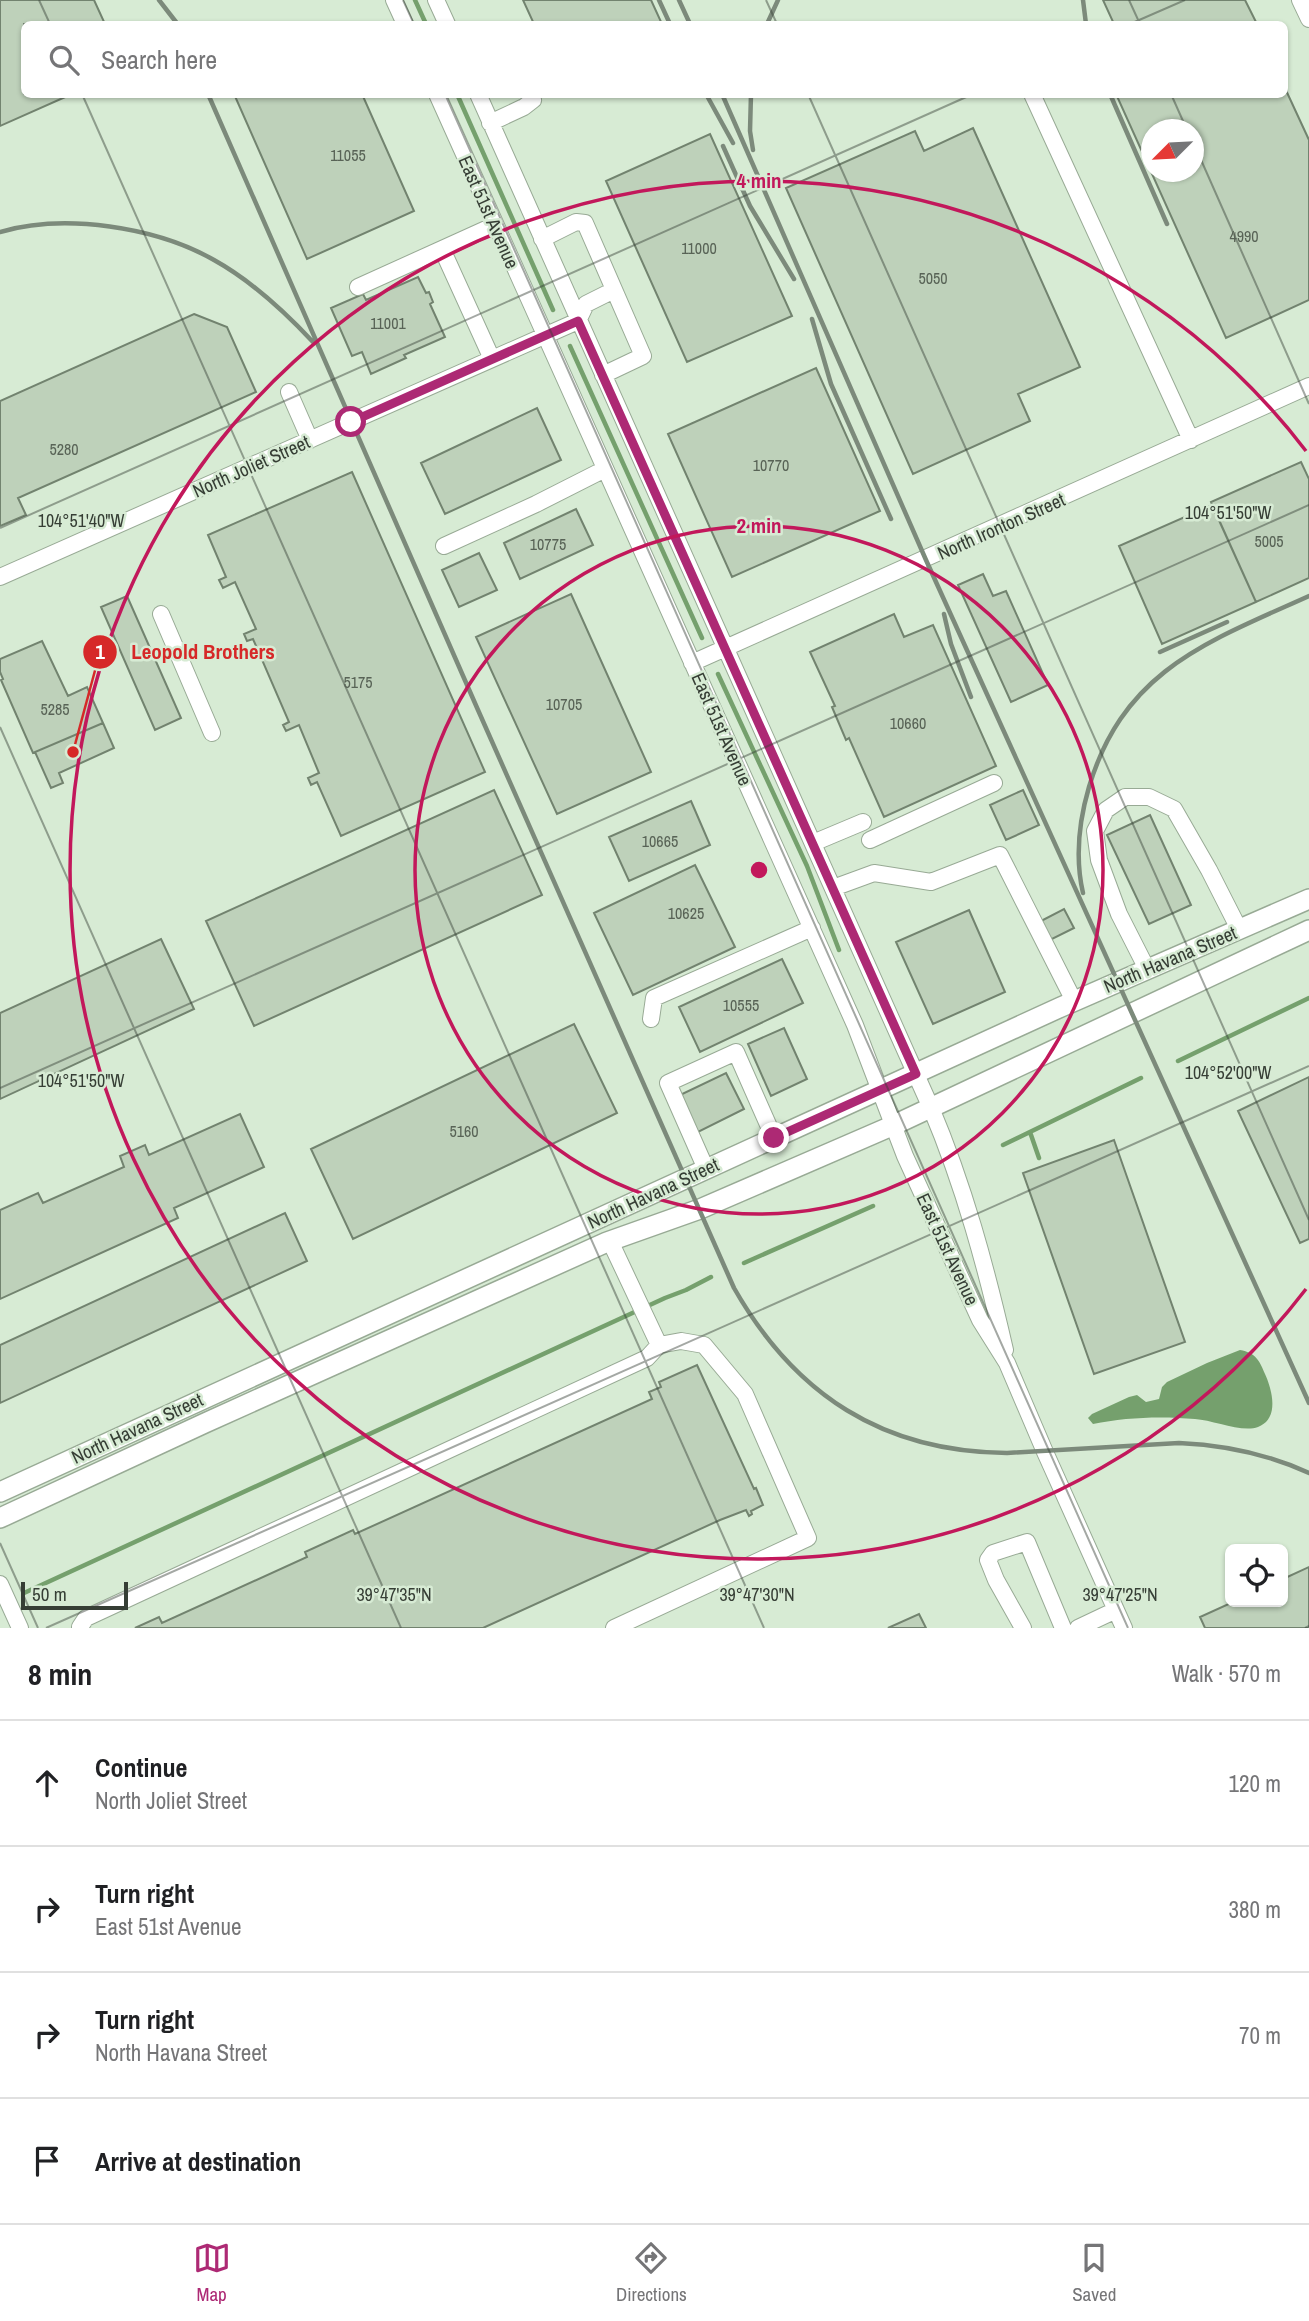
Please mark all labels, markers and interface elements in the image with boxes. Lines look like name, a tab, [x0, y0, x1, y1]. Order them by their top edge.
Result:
search box	[21, 21, 1288, 98]
icon: search	[45, 41, 83, 79]
text: Search here	[101, 42, 217, 77]
north arrow	[1141, 119, 1204, 182]
house number: 11055	[330, 144, 366, 166]
street label: East 51st Avenue	[453, 151, 525, 273]
text: 4 min	[737, 166, 781, 195]
house number: 4990	[1229, 225, 1259, 247]
house number: 11000	[681, 237, 717, 259]
house number: 5050	[918, 267, 948, 289]
house number: 11001	[370, 312, 406, 334]
route start	[335, 406, 366, 437]
street label: North Joliet Street	[188, 428, 314, 503]
house number: 5280	[49, 438, 79, 460]
house number: 10770	[753, 454, 789, 476]
street label: North Ironton Street	[933, 486, 1069, 566]
text: 104°51'50"W	[1185, 500, 1271, 525]
text: 104°51'40"W	[38, 508, 124, 533]
text: 2 min	[737, 511, 781, 540]
house number: 5005	[1254, 530, 1284, 552]
house number: 10775	[530, 533, 566, 555]
callout: Leopold Brothers	[82, 631, 289, 673]
text: 1	[95, 637, 105, 666]
text: Leopold Brothers	[131, 637, 275, 666]
street label: East 51st Avenue	[686, 668, 758, 790]
house number: 5175	[343, 671, 373, 693]
house number: 10705	[546, 693, 582, 715]
house number: 5285	[40, 698, 70, 720]
house number: 10660	[890, 712, 926, 734]
house number: 10665	[642, 830, 678, 852]
centre of rings	[747, 858, 771, 882]
house number: 10625	[668, 902, 704, 924]
street label: North Havana Street	[1100, 919, 1241, 999]
house number: 10555	[723, 994, 759, 1016]
text: 104°52'00"W	[1185, 1060, 1271, 1085]
text: 104°51'50"W	[38, 1068, 124, 1093]
house number: 5160	[449, 1120, 479, 1142]
route end	[758, 1122, 789, 1153]
street label: North Havana Street	[583, 1151, 723, 1235]
street label: East 51st Avenue	[911, 1189, 985, 1309]
street label: North Havana Street	[67, 1386, 207, 1470]
map controls	[1225, 1544, 1288, 1607]
button: locate	[1225, 1544, 1288, 1607]
scale bar	[21, 1579, 128, 1611]
text: 50 m	[32, 1581, 67, 1607]
text: 39°47'35"N	[356, 1582, 432, 1607]
text: 39°47'30"N	[719, 1582, 795, 1607]
text: 39°47'25"N	[1082, 1582, 1158, 1607]
text: 8 min	[28, 1654, 92, 1694]
text: Walk · 570 m	[1172, 1658, 1281, 1689]
text: Continue	[95, 1750, 187, 1785]
icon: ahead	[28, 1764, 66, 1802]
text: 120 m	[1229, 1768, 1281, 1799]
text: North Joliet Street	[95, 1785, 247, 1816]
text: Turn right	[95, 1876, 194, 1911]
icon: right	[28, 1890, 66, 1928]
text: 380 m	[1229, 1894, 1281, 1925]
text: East 51st Avenue	[95, 1911, 242, 1942]
text: Turn right	[95, 2002, 194, 2037]
icon: right	[28, 2016, 66, 2054]
text: 70 m	[1239, 2020, 1281, 2051]
text: North Havana Street	[95, 2037, 267, 2068]
icon: arrive	[28, 2142, 66, 2180]
text: Arrive at destination	[95, 2144, 301, 2179]
tab: Map	[193, 2239, 231, 2307]
tab: Directions	[616, 2239, 687, 2307]
tab: Saved	[1072, 2239, 1116, 2307]

